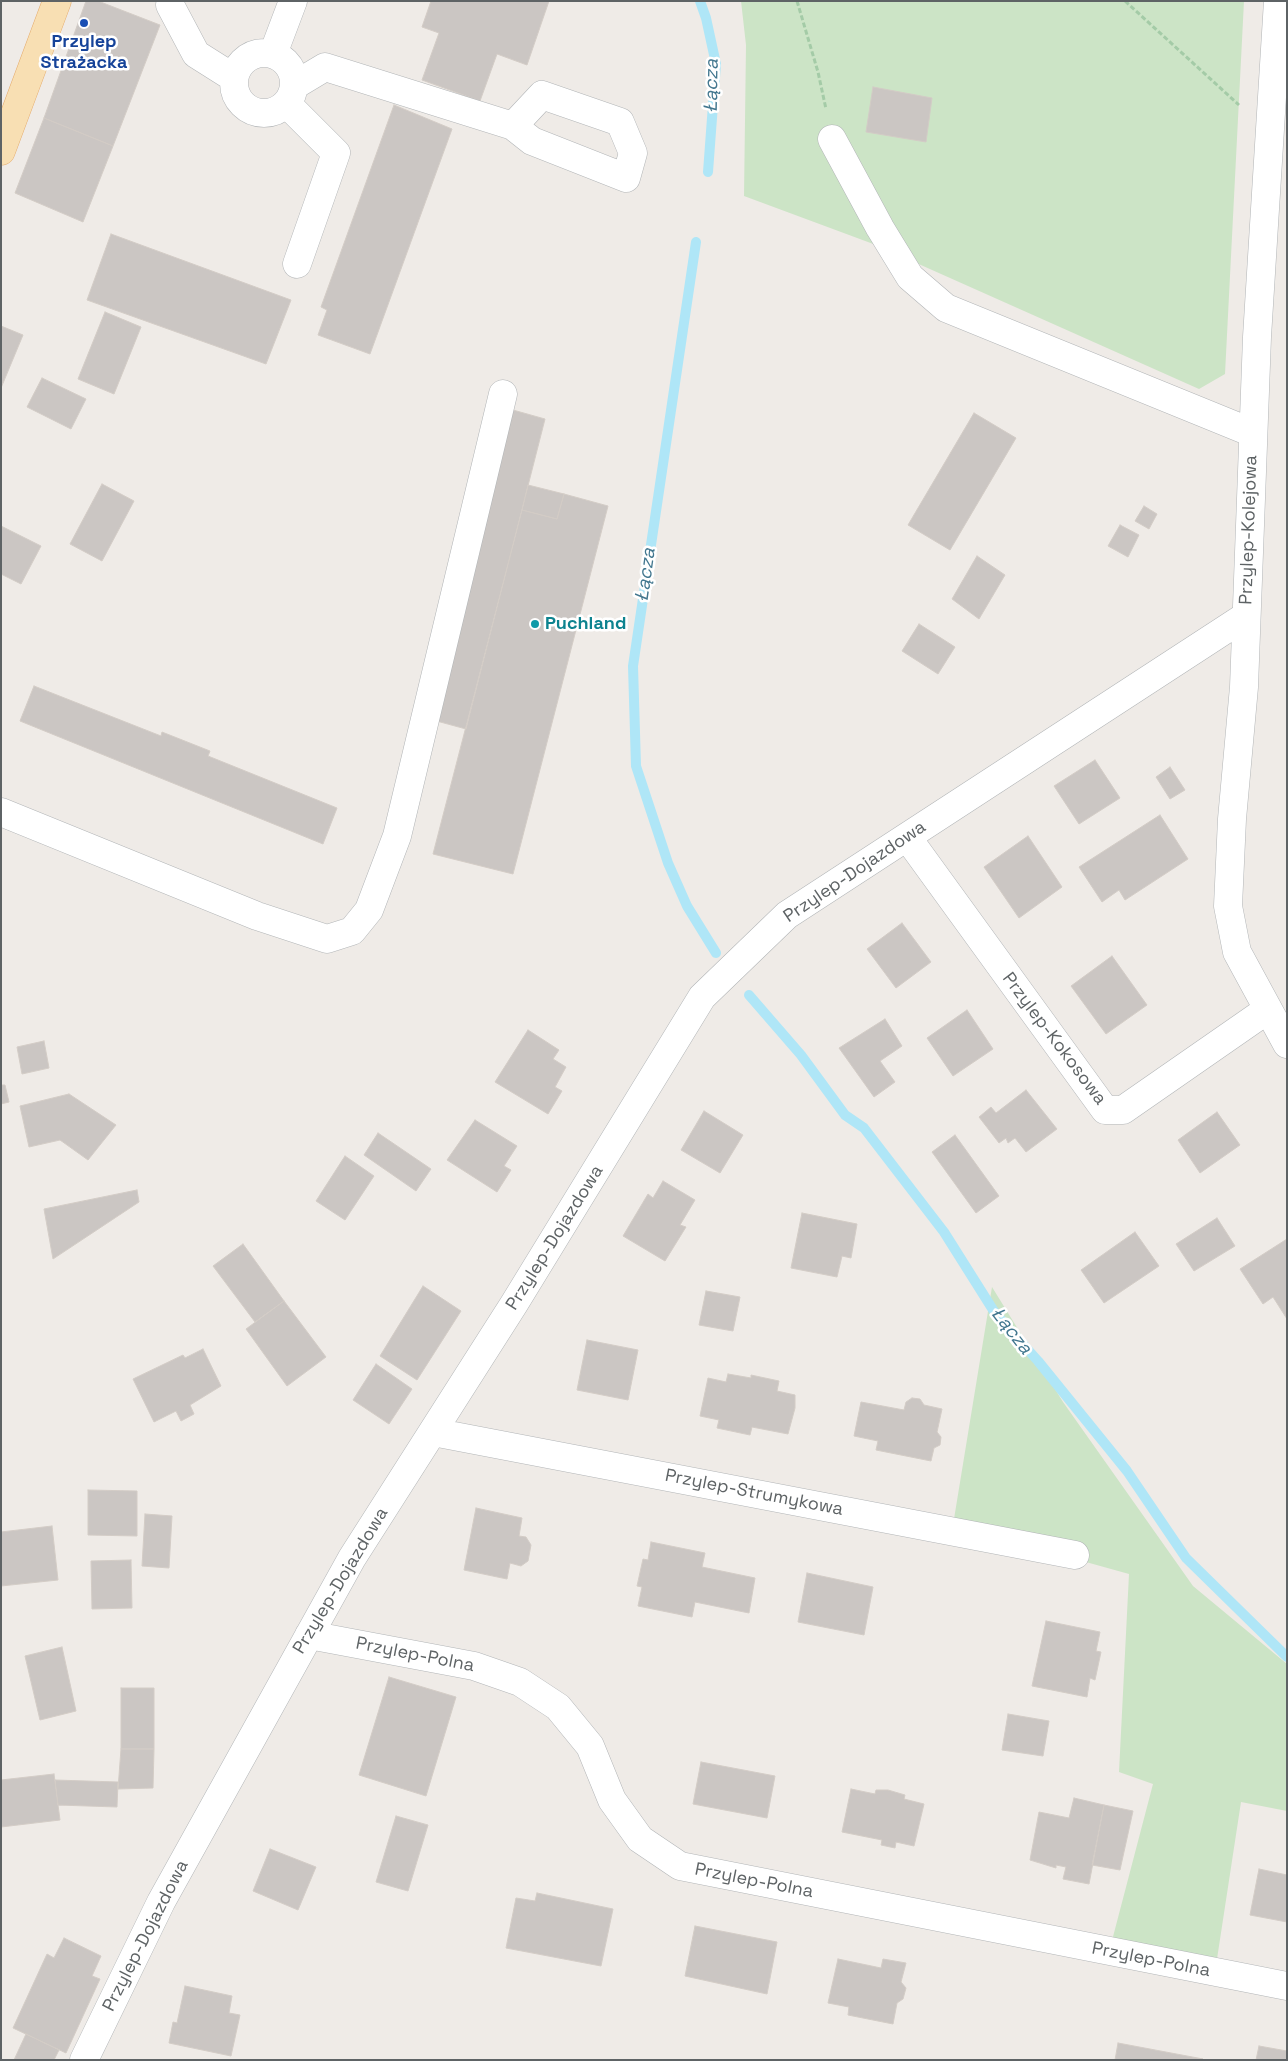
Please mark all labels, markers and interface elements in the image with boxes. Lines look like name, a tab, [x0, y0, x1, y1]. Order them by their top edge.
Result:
marker: Przylep Strażacka	[78, 17, 90, 29]
place label: Przylep Strażacka	[41, 31, 127, 74]
water label: Łącza	[700, 59, 724, 113]
street label: Przylep-Kolejowa	[1236, 455, 1262, 605]
water label: Łącza	[631, 547, 661, 603]
place label: Puchland	[545, 613, 626, 635]
marker: Puchland	[529, 618, 541, 630]
street label: Przylep-Dojazdowa	[780, 816, 930, 928]
street label: Przylep-Kokosowa	[997, 969, 1111, 1109]
street label: Przylep-Dojazdowa	[502, 1162, 608, 1314]
water label: Łącza	[985, 1303, 1037, 1359]
street label: Przylep-Strumykowa	[663, 1465, 845, 1521]
street label: Przylep-Dojazdowa	[289, 1504, 393, 1658]
street label: Przylep-Polna	[354, 1633, 476, 1677]
street label: Przylep-Dojazdowa	[98, 1857, 194, 2015]
street label: Przylep-Polna	[693, 1859, 815, 1903]
street label: Przylep-Polna	[1090, 1938, 1212, 1982]

